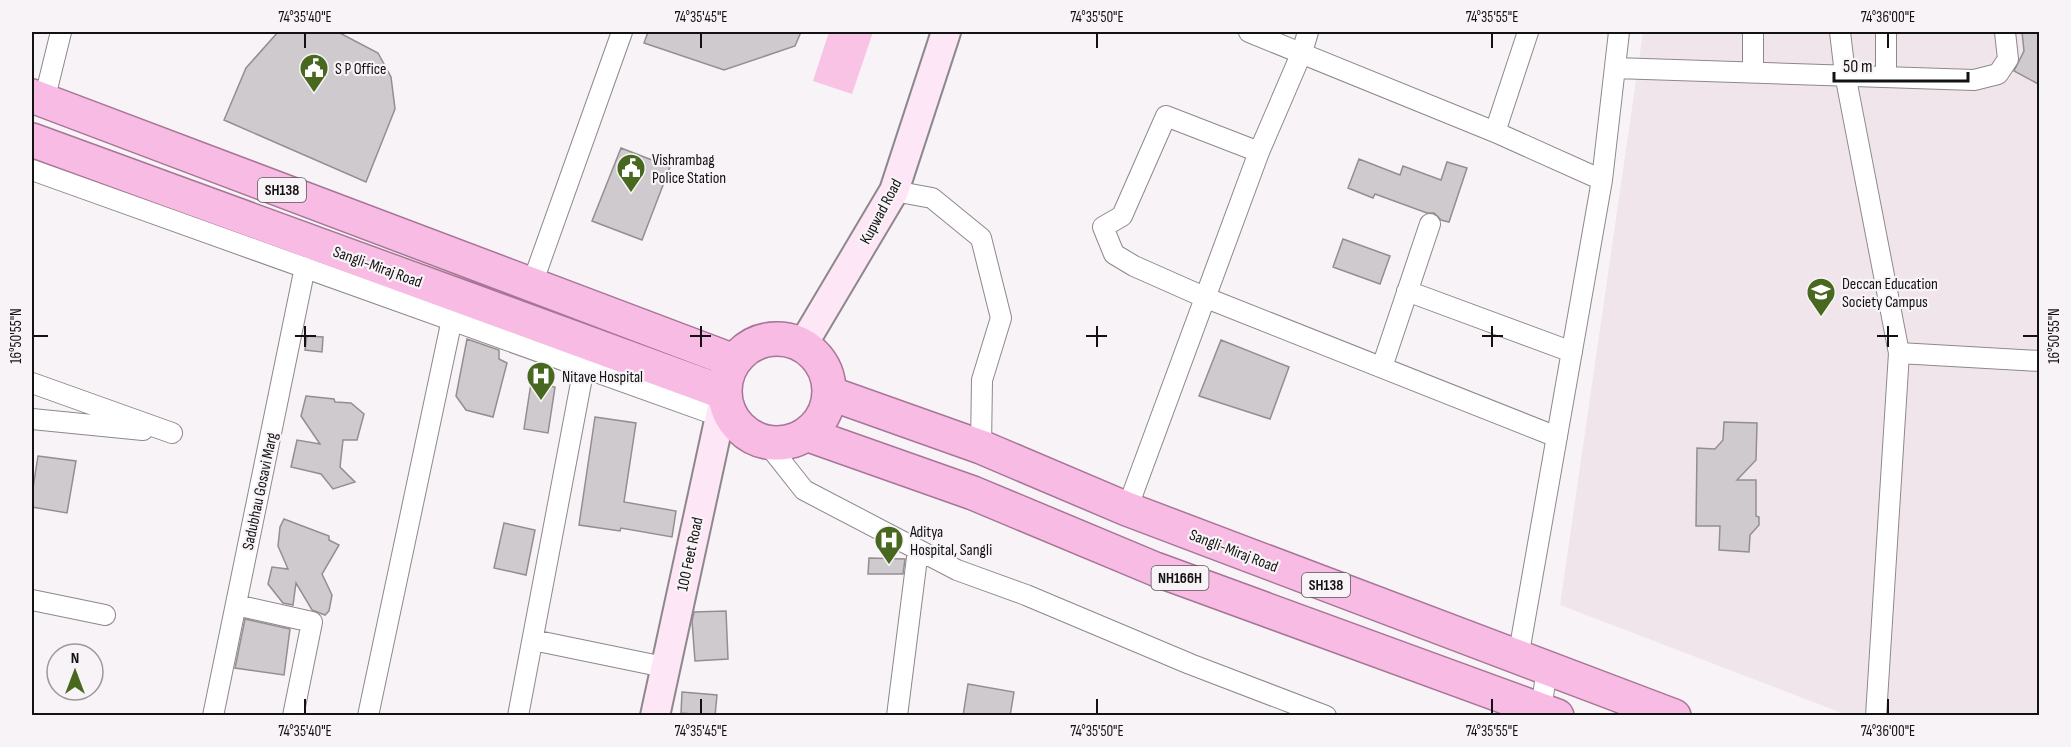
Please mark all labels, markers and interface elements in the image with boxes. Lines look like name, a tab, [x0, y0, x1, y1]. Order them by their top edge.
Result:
text: 74°35'40"E	[278, 8, 332, 27]
text: 74°35'45"E	[675, 8, 727, 27]
text: 74°35'50"E	[1070, 8, 1124, 27]
text: 74°35'55"E	[1466, 8, 1518, 27]
text: 74°36'00"E	[1861, 8, 1915, 27]
scale bar	[1834, 45, 1968, 83]
public building icon: S P Office	[298, 52, 330, 94]
text: 50 m	[1843, 56, 1873, 77]
place label: S P Office	[335, 60, 387, 79]
place label: Vishrambag Police Station	[652, 151, 726, 188]
public building icon: Vishrambag Police Station	[615, 152, 647, 194]
street label: Kupwad Road	[856, 176, 906, 248]
road number: SH138	[258, 178, 306, 202]
street label: Sangli-Miraj Road	[330, 242, 425, 292]
place label: Deccan Education Society Campus	[1842, 275, 1938, 312]
school or university icon: Deccan Education Society Campus	[1805, 276, 1837, 318]
text: 16°50'55"N	[7, 308, 26, 364]
text: 16°50'55"N	[2045, 308, 2064, 364]
hospital icon: Nitave Hospital	[525, 360, 557, 402]
place label: Nitave Hospital	[562, 368, 643, 387]
street label: Sadubhau Gosavi Marg	[239, 431, 282, 552]
street label: 100 Feet Road	[673, 516, 708, 593]
place label: Aditya Hospital, Sangli	[909, 523, 992, 560]
hospital icon: Aditya Hospital, Sangli	[873, 524, 905, 566]
street label: Sangli-Miraj Road	[1186, 526, 1280, 577]
road number: NH166H	[1152, 566, 1208, 590]
road number: SH138	[1302, 573, 1350, 597]
north arrow	[45, 642, 105, 702]
text: N	[71, 649, 79, 668]
text: 74°35'40"E	[278, 722, 332, 741]
text: 74°35'45"E	[675, 722, 727, 741]
text: 74°35'50"E	[1070, 722, 1124, 741]
text: 74°35'55"E	[1466, 722, 1518, 741]
text: 74°36'00"E	[1861, 722, 1915, 741]

